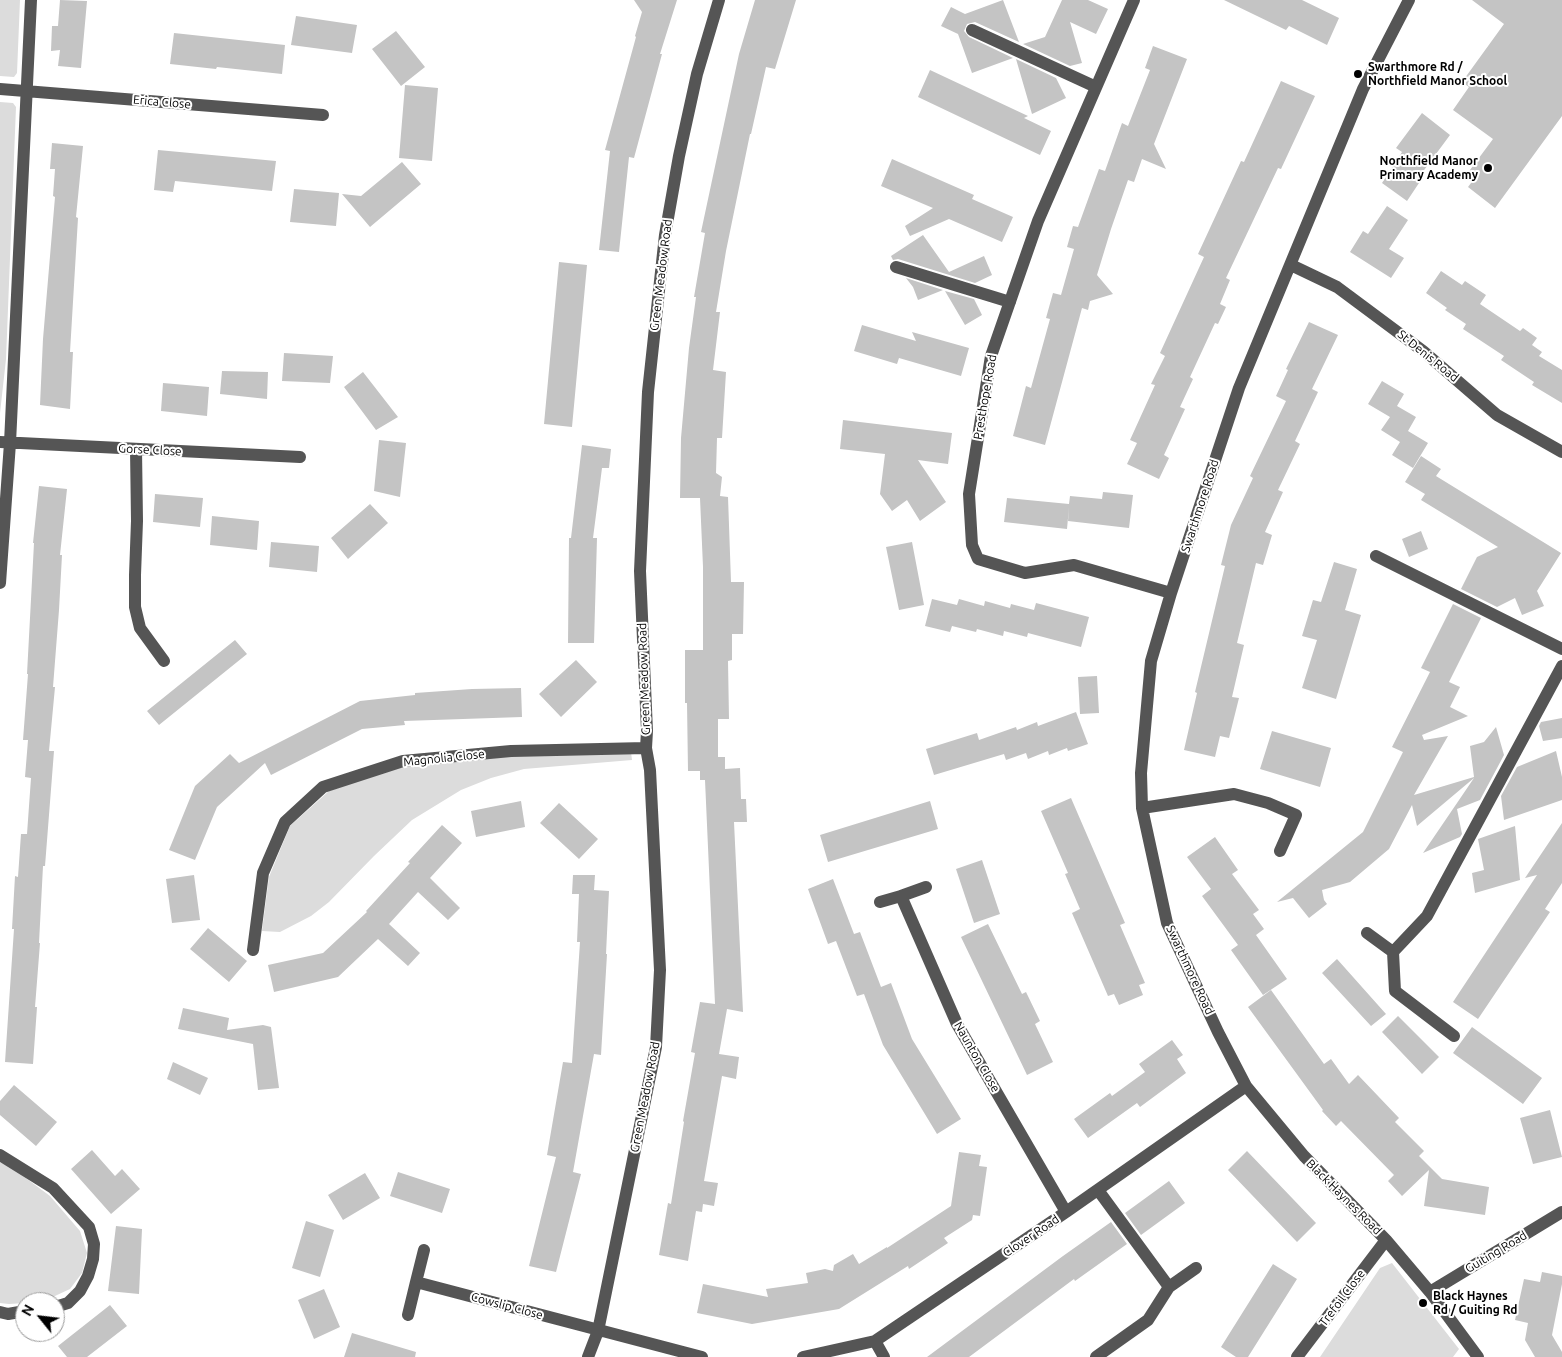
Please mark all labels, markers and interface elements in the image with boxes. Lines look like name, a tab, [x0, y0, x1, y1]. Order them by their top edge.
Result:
place label: Swarthmore Rd / Northfield Manor School	[1368, 60, 1507, 88]
marker: Swarthmore Rd / Northfield Manor School	[1352, 68, 1364, 80]
street label: Erica Close	[132, 92, 192, 112]
place label: Northfield Manor Primary Academy	[1379, 154, 1478, 182]
marker: Northfield Manor Primary Academy	[1482, 162, 1494, 174]
street label: Green Meadow Road	[647, 218, 675, 332]
street label: St Denis Road	[1395, 327, 1461, 385]
street label: Presthope Road	[970, 353, 1000, 441]
street label: Gorse Close	[118, 441, 182, 459]
street label: Swarthmore Road	[1178, 458, 1222, 554]
street label: Green Meadow Road	[635, 623, 653, 735]
street label: Magnolia Close	[403, 747, 485, 769]
street label: Swarthmore Road	[1163, 923, 1217, 1017]
street label: Naunton Close	[951, 1019, 1003, 1095]
street label: Green Meadow Road	[627, 1041, 663, 1153]
street label: Black Haynes Road	[1303, 1156, 1385, 1238]
street label: Clover Road	[1000, 1212, 1062, 1260]
street label: Guiting Road	[1462, 1228, 1530, 1276]
street label: Trefoil Close	[1316, 1267, 1368, 1329]
street label: Cowslip Close	[469, 1289, 545, 1323]
place label: Black Haynes Rd / Guiting Rd	[1433, 1289, 1517, 1317]
north arrow	[15, 1292, 65, 1342]
marker: Black Haynes Rd / Guiting Rd	[1417, 1297, 1429, 1309]
text: N	[18, 1302, 37, 1319]

